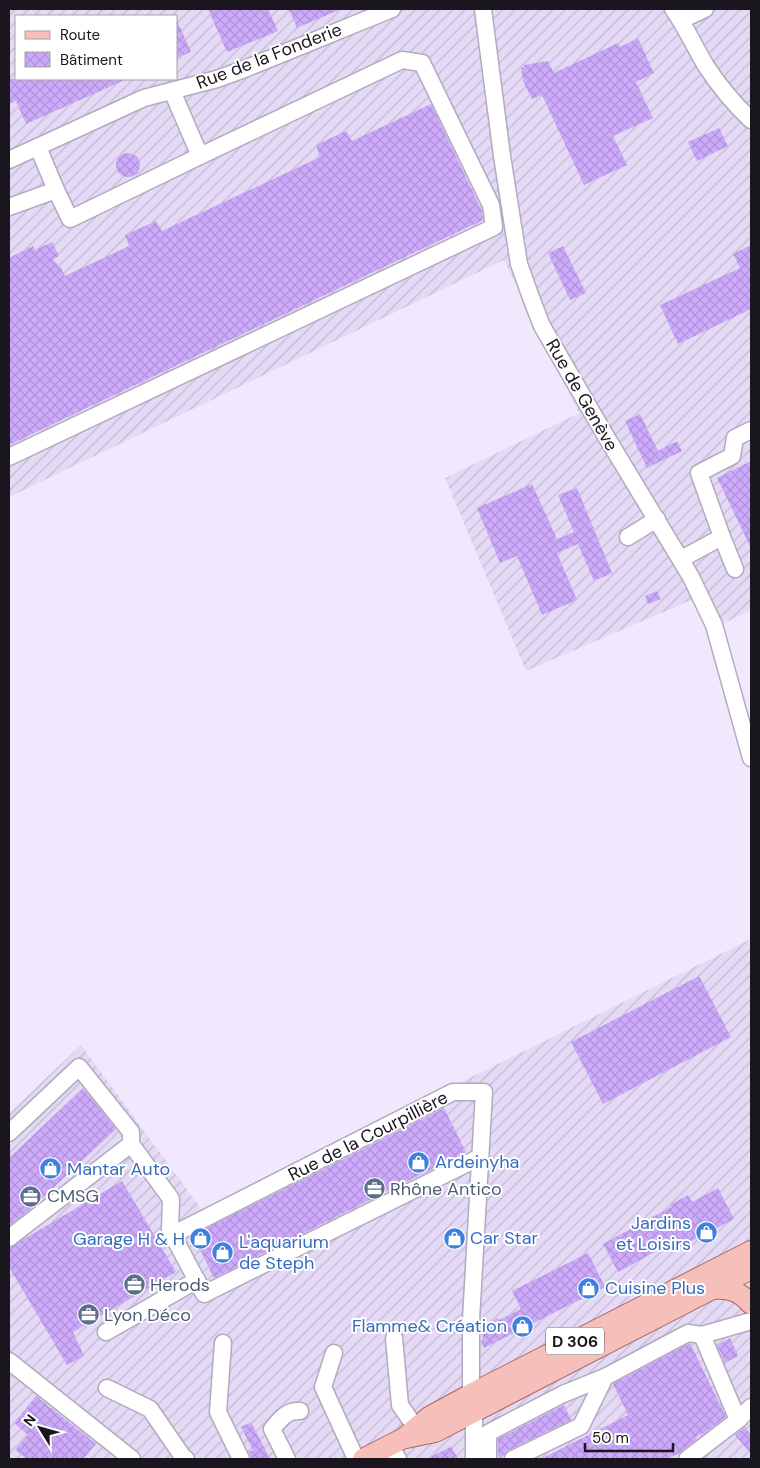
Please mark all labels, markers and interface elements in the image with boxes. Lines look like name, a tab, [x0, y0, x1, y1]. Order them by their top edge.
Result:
legend	[15, 15, 178, 80]
street label: Rue de la Fonderie	[193, 17, 345, 95]
text: Route	[60, 25, 100, 45]
text: Bâtiment	[60, 50, 123, 70]
street label: Rue de Genève	[540, 335, 624, 455]
street label: Rue de la Courpillière	[284, 1085, 452, 1187]
shop icon: Ardeinyha	[407, 1150, 431, 1174]
place label: Ardeinyha	[435, 1150, 519, 1174]
shop icon: Mantar Auto	[39, 1157, 63, 1181]
place label: Mantar Auto	[67, 1157, 170, 1181]
office icon: Rhône Antico	[362, 1177, 386, 1201]
place label: Rhône Antico	[390, 1177, 502, 1201]
office icon: CMSG	[19, 1184, 43, 1208]
place label: CMSG	[47, 1184, 99, 1208]
place label: Jardins et Loisirs	[616, 1211, 691, 1256]
shop icon: Jardins et Loisirs	[695, 1221, 719, 1245]
shop icon: Car Star	[442, 1226, 466, 1250]
place label: Car Star	[470, 1226, 538, 1250]
place label: Garage H & H	[73, 1227, 185, 1251]
shop icon: Garage H & H	[189, 1227, 213, 1251]
place label: L'aquarium de Steph	[239, 1230, 329, 1275]
shop icon: L'aquarium de Steph	[211, 1240, 235, 1264]
office icon: Herods	[122, 1273, 146, 1297]
place label: Herods	[150, 1273, 210, 1297]
shop icon: Cuisine Plus	[577, 1276, 601, 1300]
place label: Cuisine Plus	[605, 1276, 705, 1300]
office icon: Lyon Déco	[76, 1303, 100, 1327]
place label: Lyon Déco	[104, 1303, 191, 1327]
place label: Flamme& Création	[352, 1314, 507, 1338]
shop icon: Flamme& Création	[511, 1314, 535, 1338]
road number: D 306	[546, 1328, 604, 1354]
north arrow	[15, 1403, 65, 1453]
text: N	[19, 1411, 40, 1430]
scale bar	[585, 1420, 672, 1452]
text: 50 m	[592, 1428, 629, 1448]

